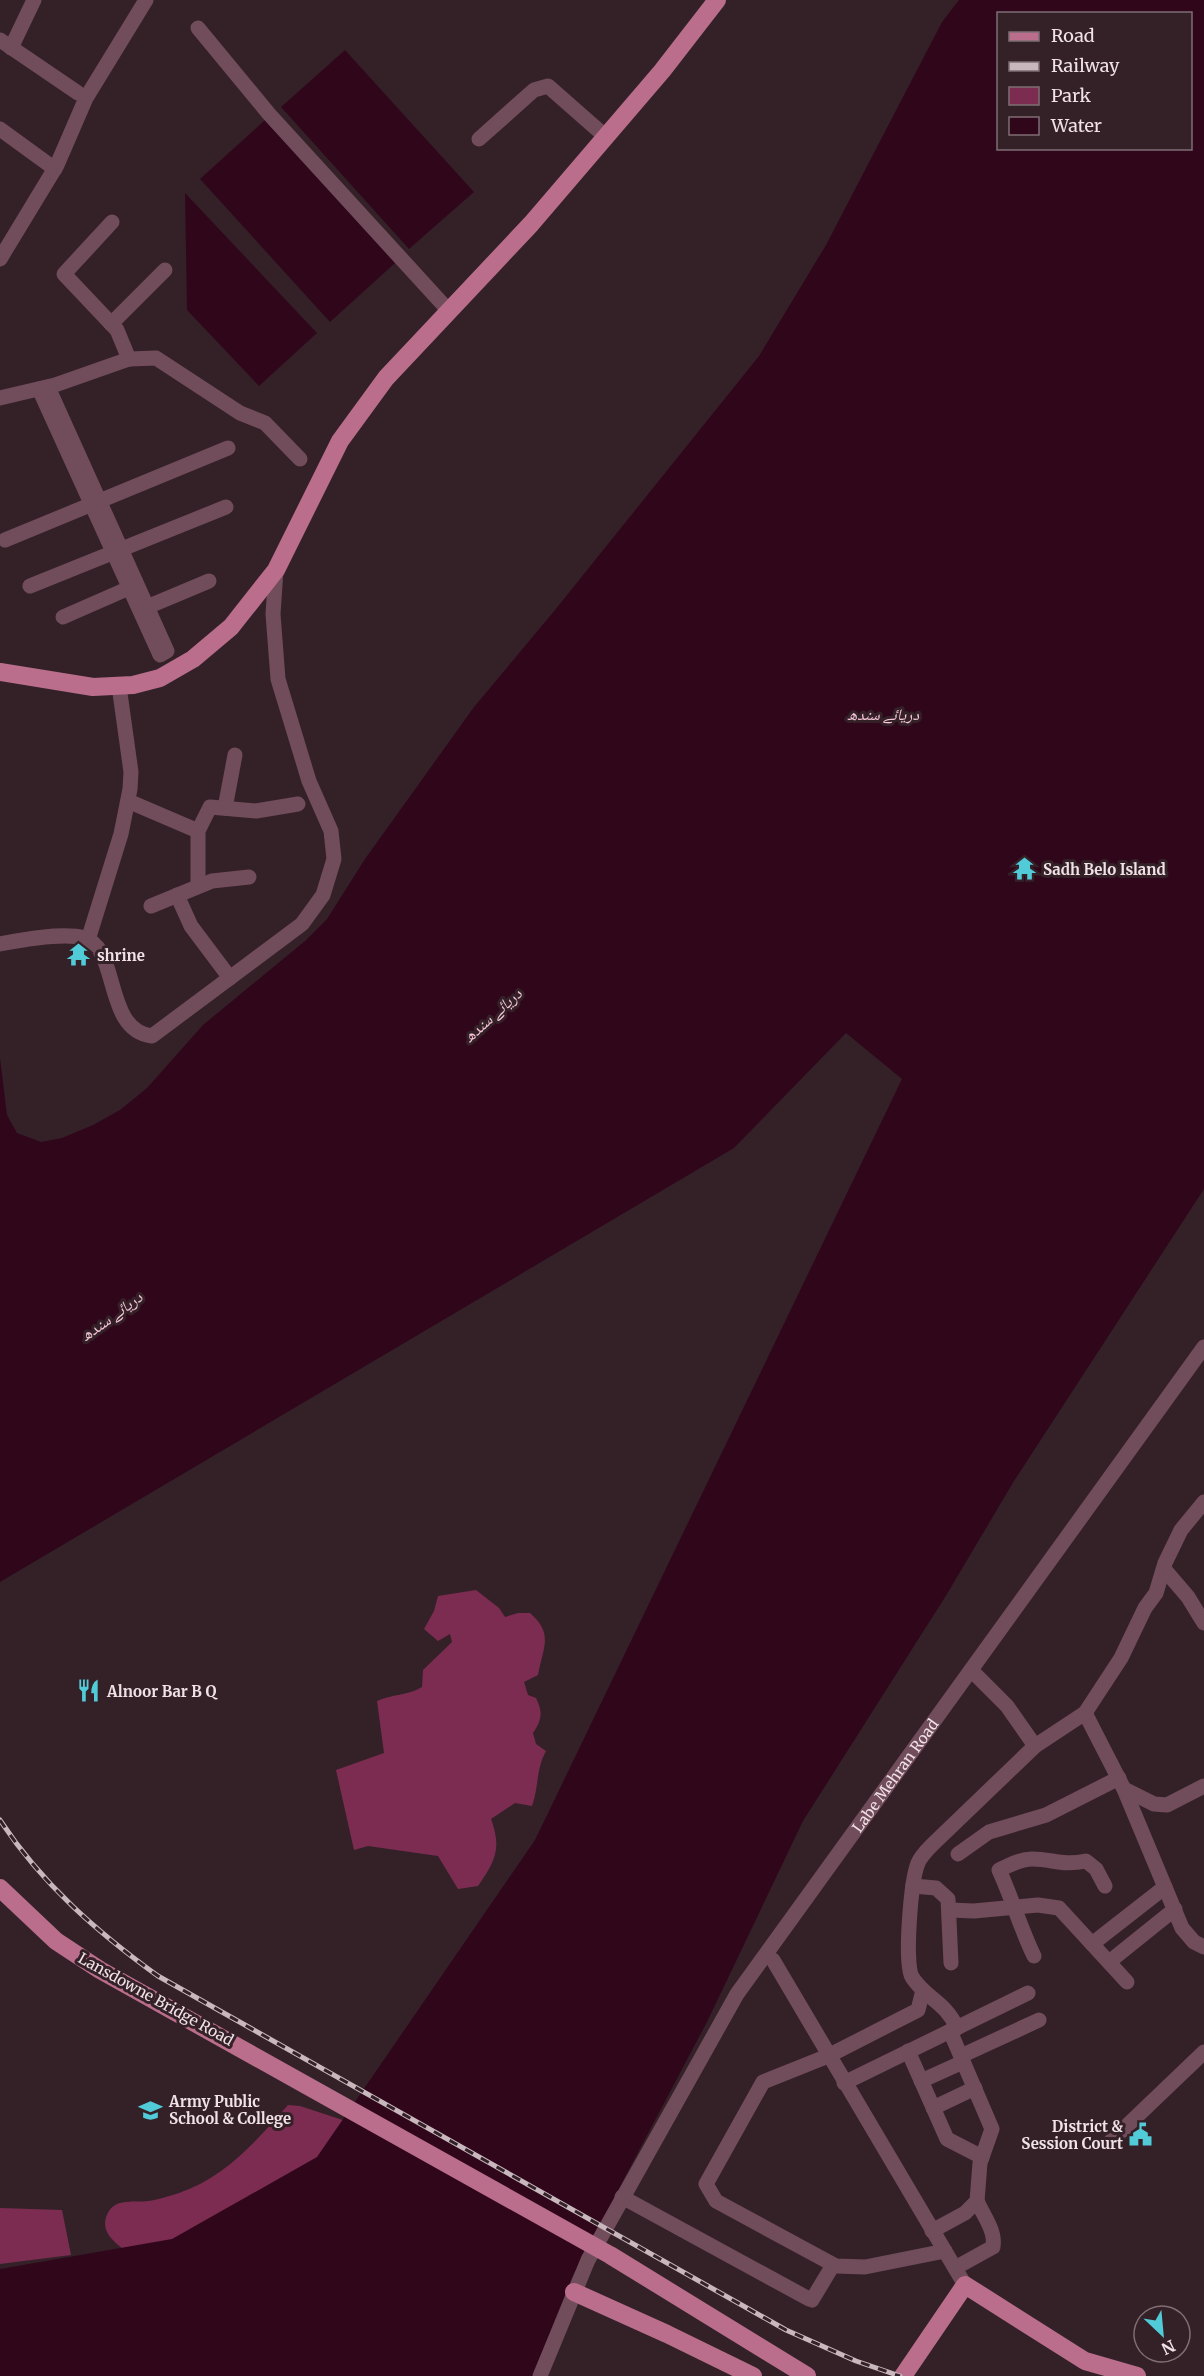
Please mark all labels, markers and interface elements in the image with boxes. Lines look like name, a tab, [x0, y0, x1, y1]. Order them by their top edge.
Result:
legend	[997, 12, 1192, 150]
text: Road	[1051, 24, 1095, 47]
text: Railway	[1051, 54, 1120, 77]
text: Park	[1051, 84, 1092, 107]
text: Water	[1050, 114, 1102, 137]
water label: دریائے سندھ	[847, 704, 919, 724]
temple icon: Sadh Belo Island	[1012, 856, 1038, 882]
place label: Sadh Belo Island	[1043, 860, 1166, 879]
temple icon: shrine	[66, 942, 92, 968]
place label: shrine	[97, 946, 145, 965]
water label: دریائے سندھ	[459, 983, 526, 1047]
water label: دریائے سندھ	[76, 1287, 146, 1345]
restaurant icon: Alnoor Bar B Q	[76, 1678, 102, 1704]
place label: Alnoor Bar B Q	[106, 1682, 218, 1701]
street label: Labe Mehran Road	[847, 1715, 942, 1836]
street label: Lansdowne Bridge Road	[75, 1948, 237, 2050]
place label: Army Public School & College	[168, 2092, 291, 2128]
school or university icon: Army Public School & College	[138, 2097, 164, 2123]
place label: District & Session Court	[1021, 2117, 1124, 2153]
public building icon: District & Session Court	[1128, 2122, 1154, 2148]
north arrow	[1132, 2304, 1192, 2364]
text: N	[1158, 2336, 1179, 2359]

